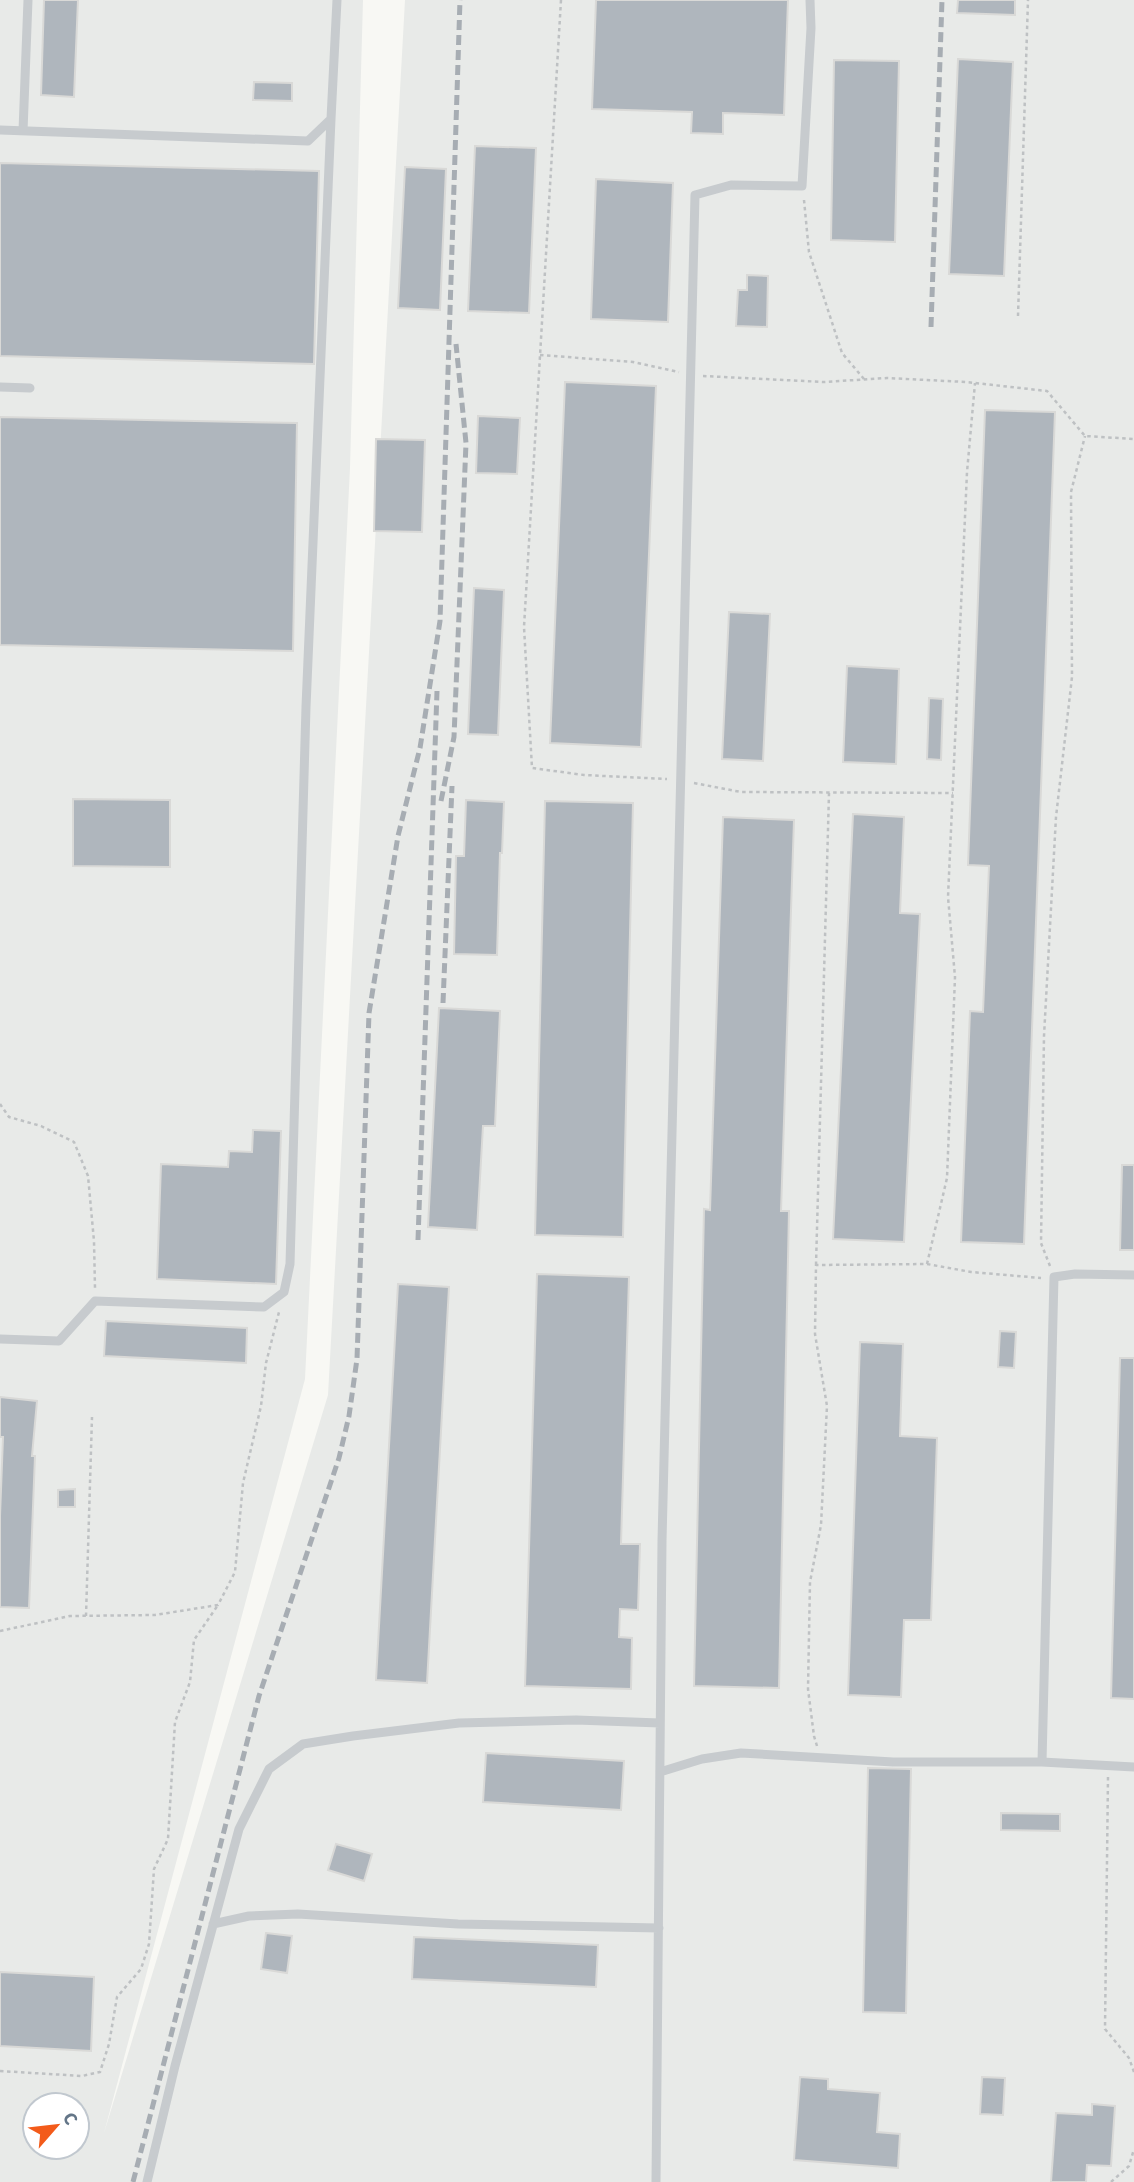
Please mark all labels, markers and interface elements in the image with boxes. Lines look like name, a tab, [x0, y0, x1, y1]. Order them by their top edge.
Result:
north arrow	[21, 2091, 91, 2161]
text: С	[55, 2108, 84, 2130]

